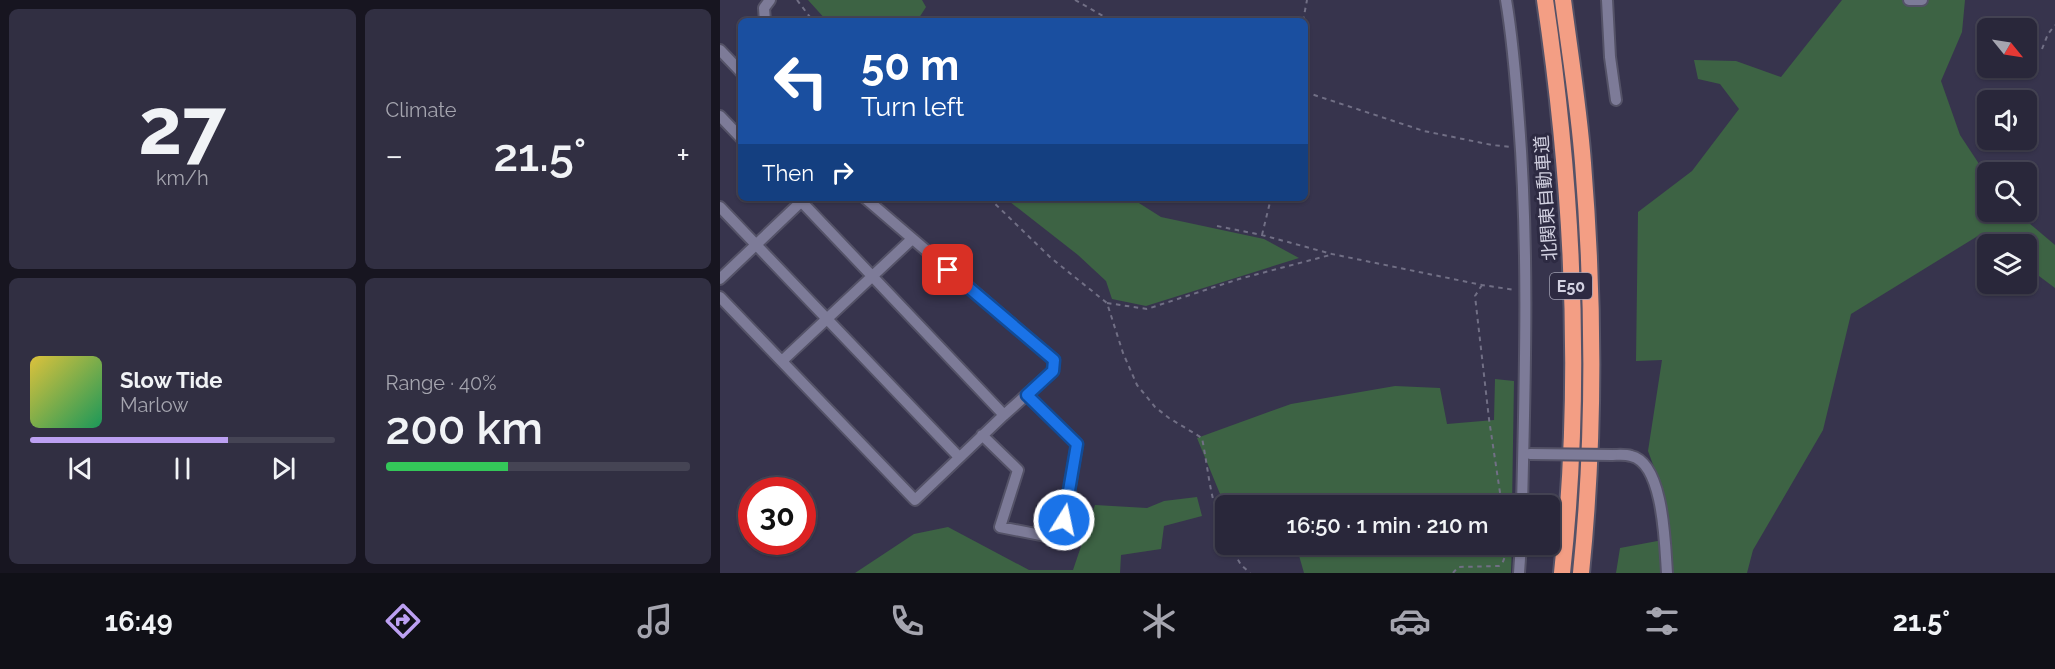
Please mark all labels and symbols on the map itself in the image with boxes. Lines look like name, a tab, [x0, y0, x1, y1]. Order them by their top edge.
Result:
north arrow	[1977, 18, 2037, 78]
street label: 北関東自動車道	[1531, 134, 1560, 262]
pin	[922, 244, 973, 295]
road number: E50	[1550, 273, 1592, 299]
speed limit sign: 30	[738, 477, 816, 555]
position arrow	[1032, 488, 1096, 552]

